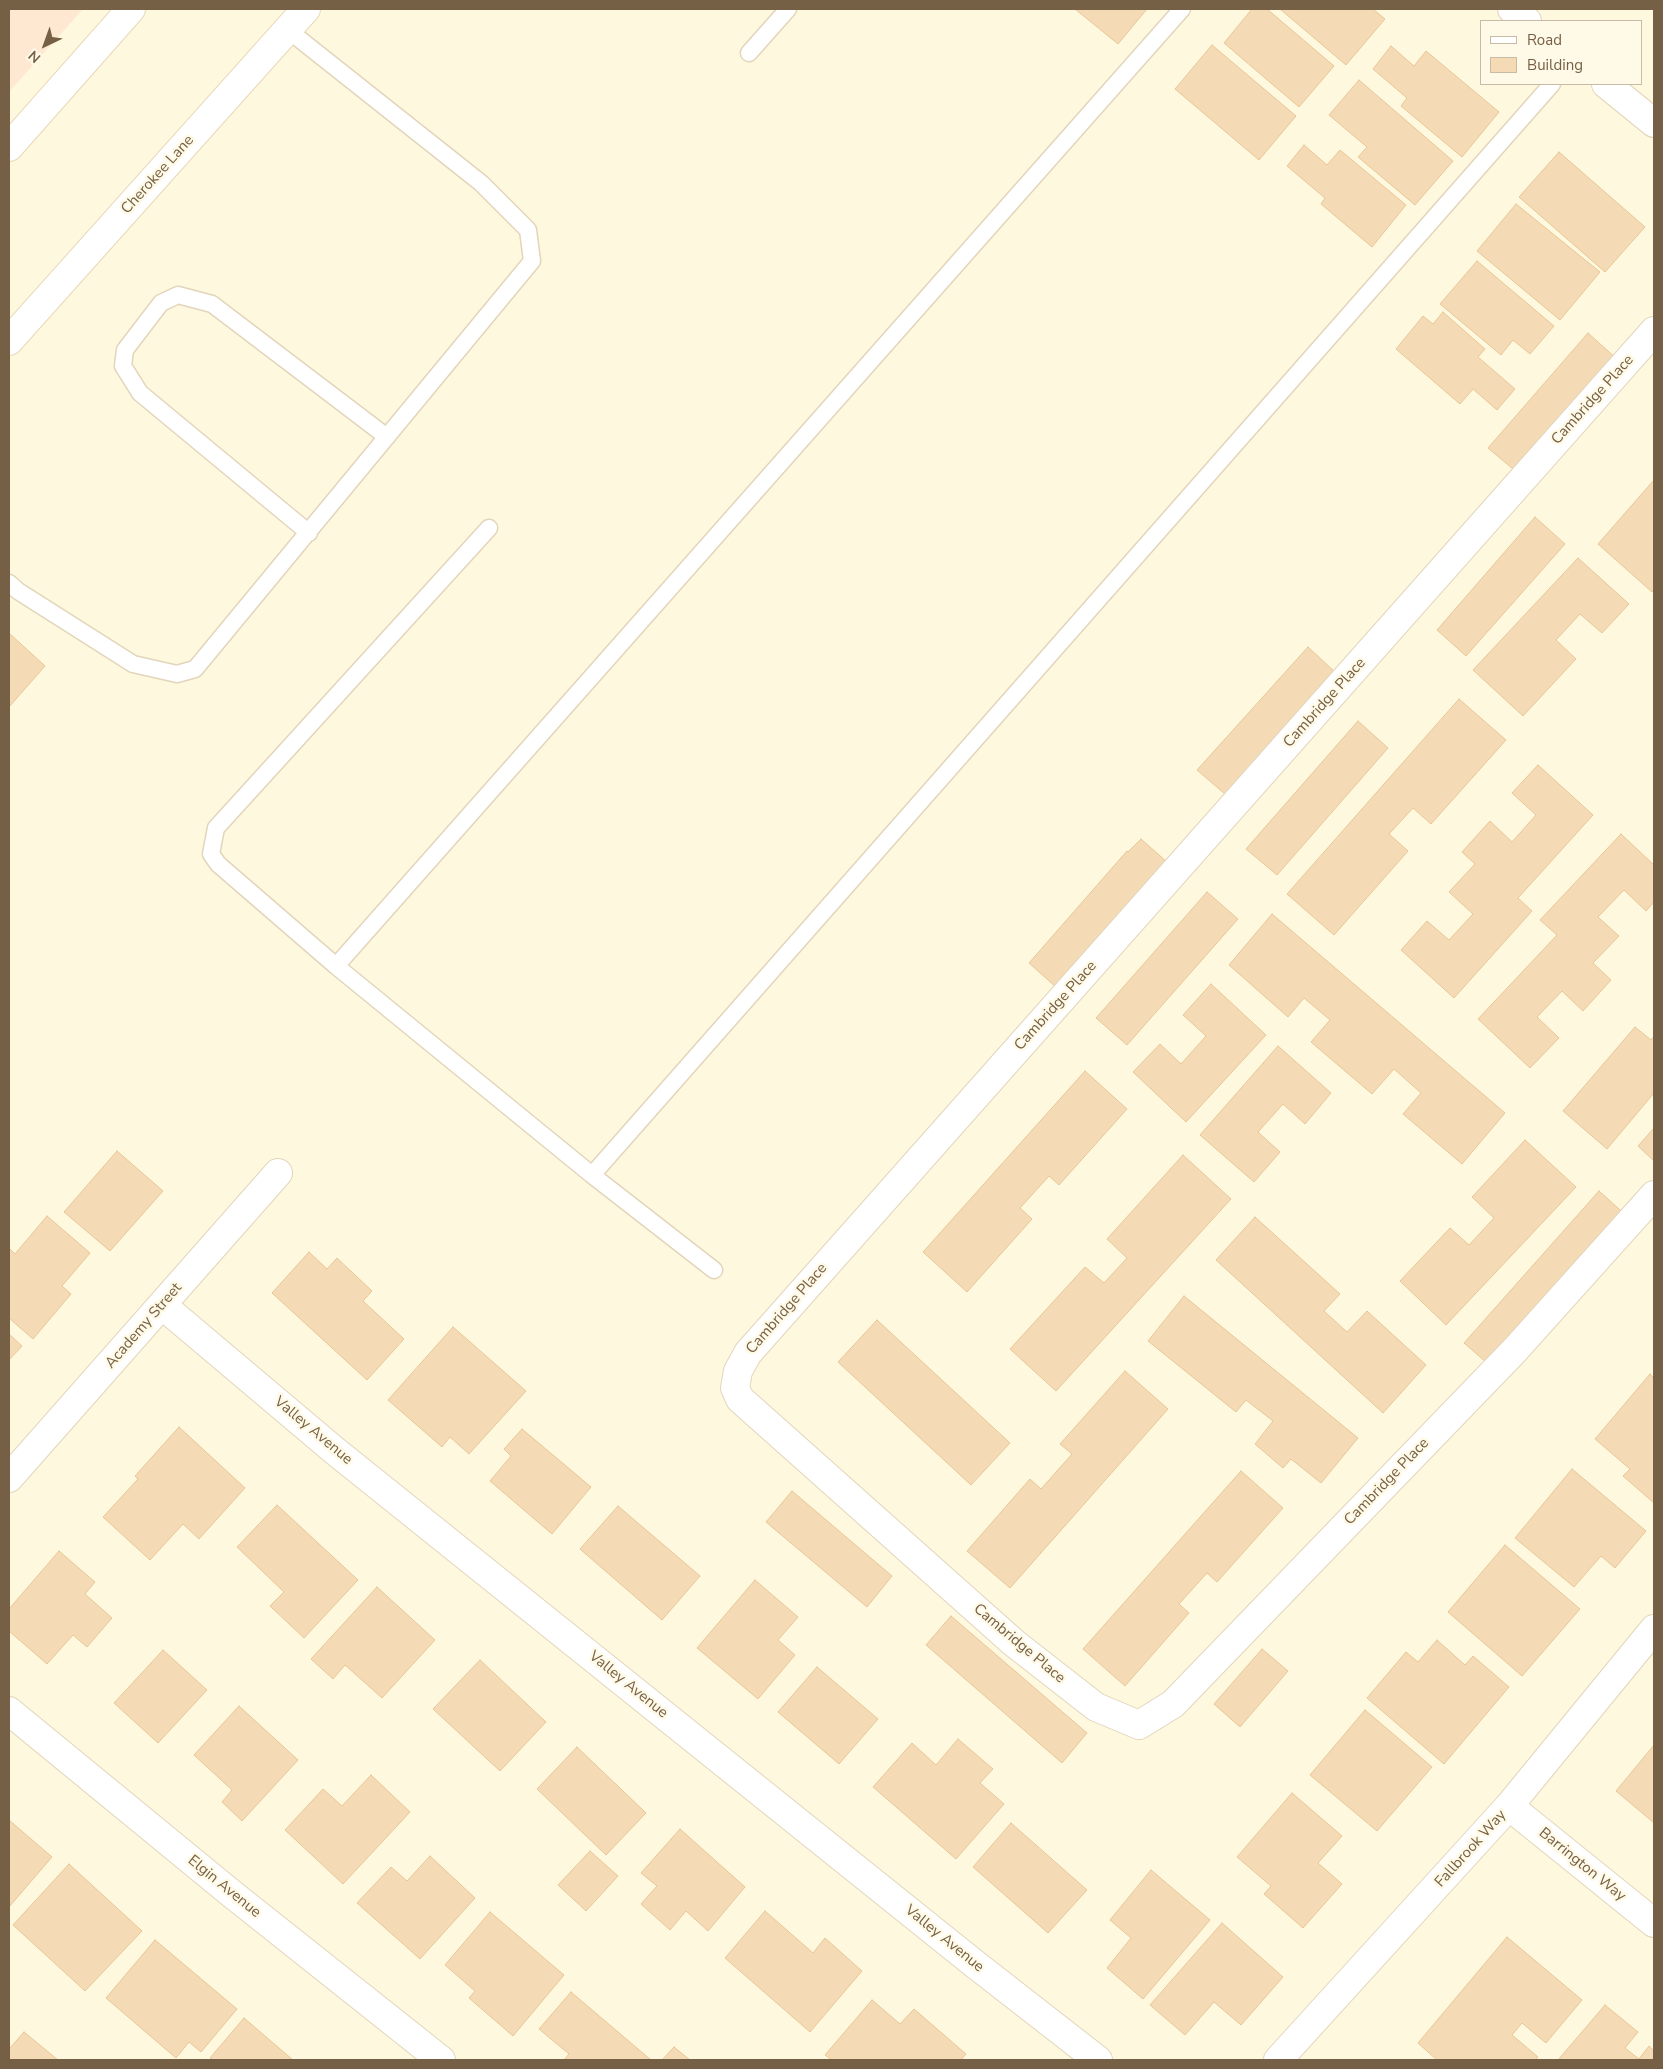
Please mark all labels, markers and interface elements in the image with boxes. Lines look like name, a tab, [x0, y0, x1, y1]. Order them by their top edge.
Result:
north arrow	[20, 20, 70, 70]
legend	[1480, 20, 1643, 85]
text: Road	[1527, 30, 1562, 50]
text: N	[24, 46, 45, 67]
text: Building	[1527, 55, 1583, 75]
street label: Cherokee Lane	[118, 132, 198, 218]
street label: Cambridge Place	[1548, 352, 1638, 448]
street label: Cambridge Place	[1280, 655, 1370, 751]
street label: Cambridge Place	[1011, 958, 1101, 1054]
street label: Cambridge Place	[743, 1260, 831, 1358]
street label: Academy Street	[102, 1279, 186, 1373]
street label: Valley Avenue	[270, 1393, 356, 1469]
street label: Cambridge Place	[1341, 1435, 1433, 1529]
street label: Cambridge Place	[969, 1600, 1069, 1688]
street label: Valley Avenue	[585, 1648, 671, 1722]
street label: Fallbrook Way	[1432, 1807, 1510, 1891]
street label: Barrington Way	[1535, 1824, 1629, 1906]
street label: Elgin Avenue	[184, 1852, 264, 1922]
street label: Valley Avenue	[901, 1902, 987, 1976]

